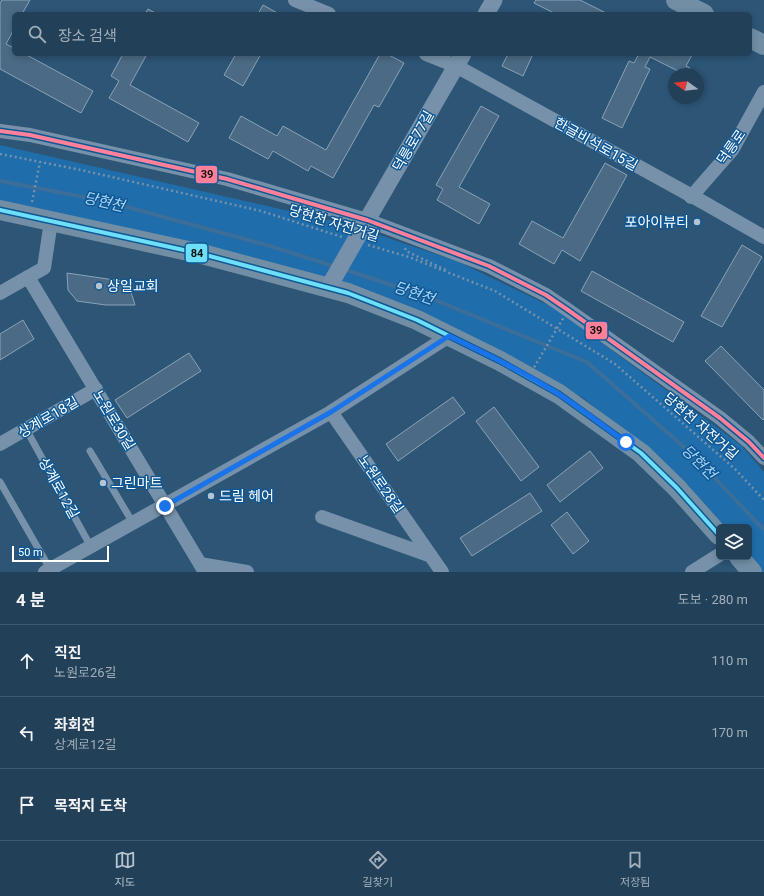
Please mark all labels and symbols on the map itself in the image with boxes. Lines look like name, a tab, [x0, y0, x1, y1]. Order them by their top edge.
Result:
north arrow	[668, 68, 704, 104]
street label: 덕릉로77길	[389, 108, 437, 174]
street label: 한글비석로15길	[551, 114, 641, 174]
street label: 덕릉로	[713, 126, 749, 167]
line badge: 39	[195, 165, 218, 184]
text: 39	[201, 168, 213, 181]
water label: 당현천	[82, 189, 128, 216]
street label: 당현천 자전거길	[287, 202, 381, 244]
place label: 포아이뷰티	[625, 214, 689, 230]
marker: 포아이뷰티	[692, 217, 702, 227]
line badge: 84	[185, 243, 208, 263]
text: 84	[191, 247, 204, 260]
place label: 상일교회	[107, 278, 159, 294]
water label: 당현천	[391, 278, 439, 309]
marker: 상일교회	[94, 281, 104, 291]
line badge: 39	[585, 321, 608, 340]
text: 39	[590, 324, 602, 337]
street label: 노원로30길	[90, 387, 138, 453]
street label: 당현천 자전거길	[660, 389, 742, 463]
street label: 상계로18길	[15, 393, 81, 441]
route start	[617, 433, 635, 451]
water label: 당현천	[678, 441, 720, 483]
street label: 노원로28길	[355, 452, 407, 516]
street label: 상계로12길	[36, 455, 82, 521]
place label: 그린마트	[111, 475, 163, 491]
marker: 그린마트	[98, 478, 108, 488]
place label: 드림 헤어	[219, 488, 274, 504]
marker: 드림 헤어	[206, 491, 216, 501]
route end	[156, 497, 174, 515]
scale bar	[12, 544, 109, 563]

